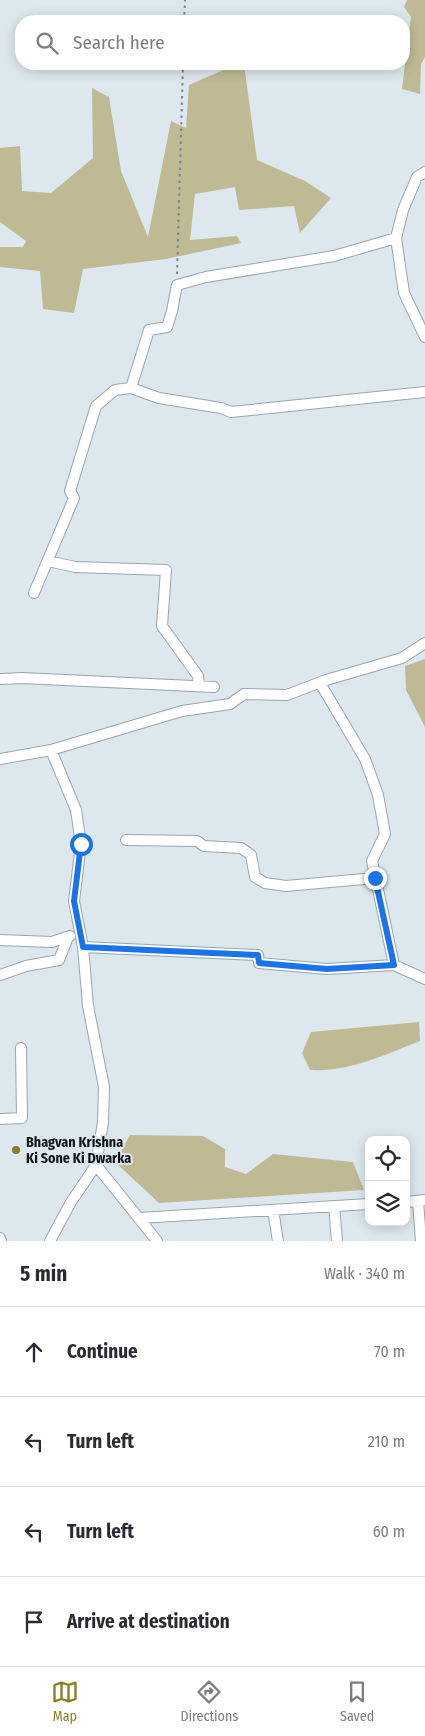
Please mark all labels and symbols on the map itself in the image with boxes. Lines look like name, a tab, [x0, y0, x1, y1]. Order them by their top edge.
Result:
route start	[70, 833, 93, 856]
route end	[364, 867, 387, 890]
place label: Bhagvan Krishna Ki Sone Ki Dwarka	[26, 1134, 131, 1167]
marker: Bhagvan Krishna Ki Sone Ki Dwarka	[10, 1144, 22, 1156]

